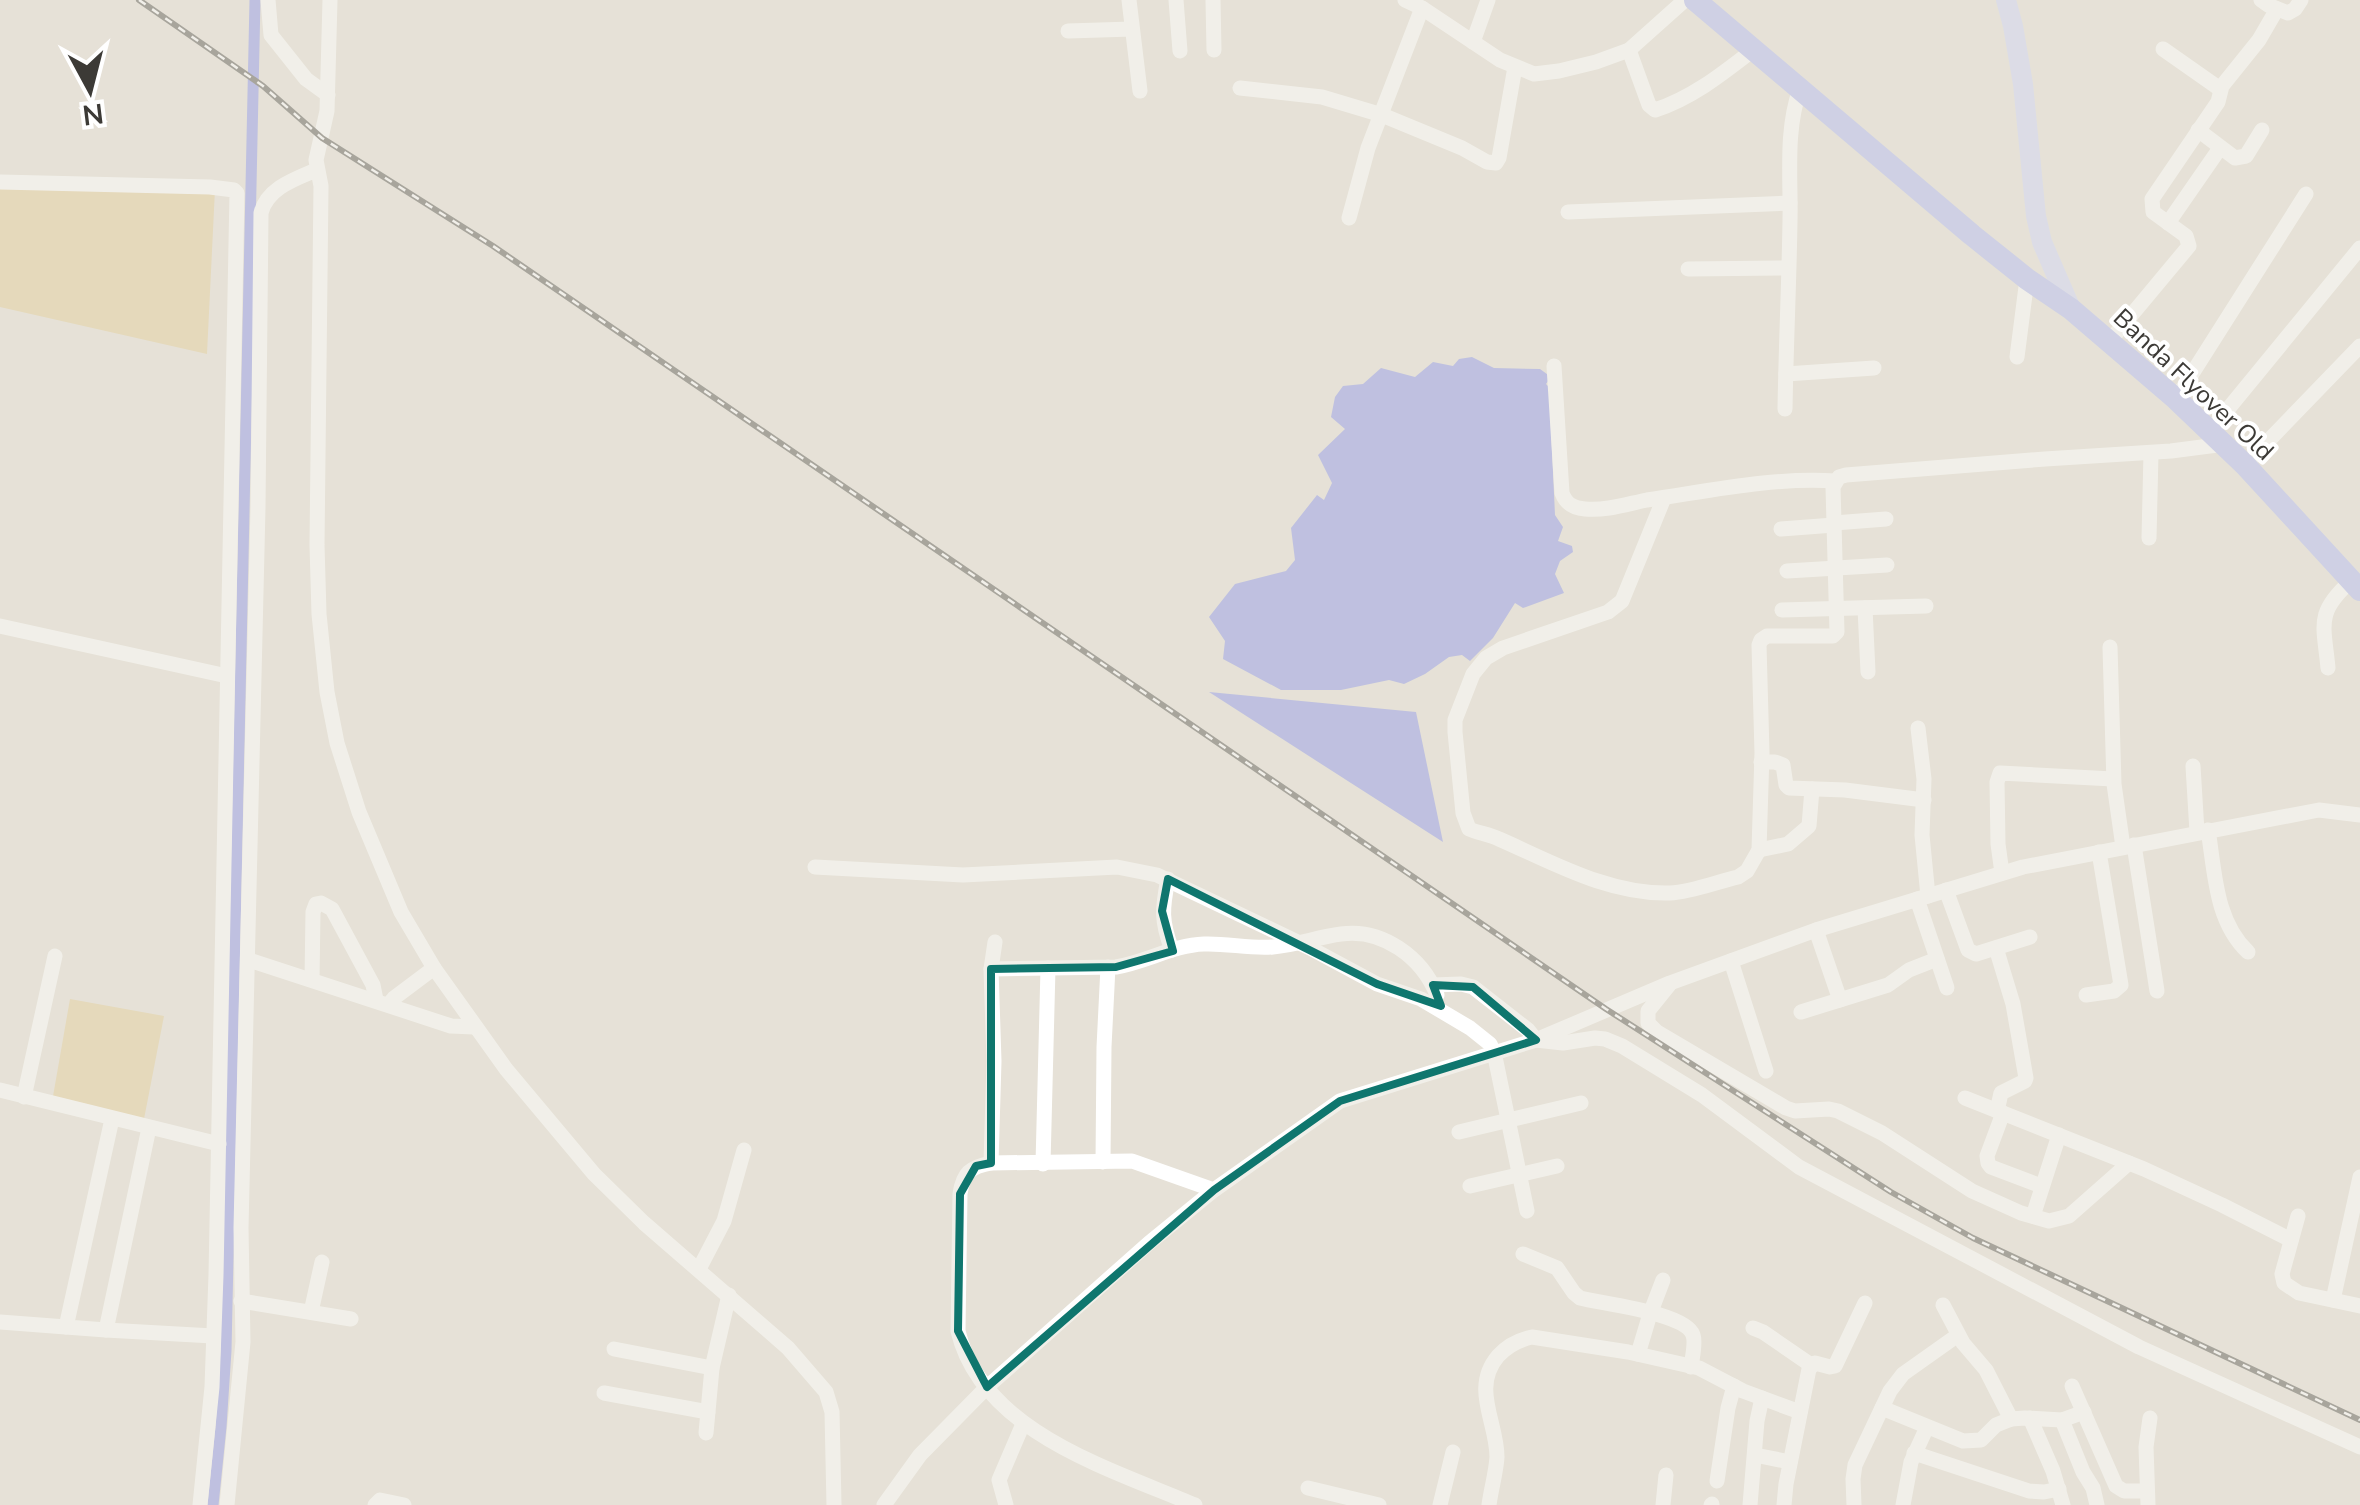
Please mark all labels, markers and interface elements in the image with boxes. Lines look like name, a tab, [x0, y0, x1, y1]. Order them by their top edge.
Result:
north arrow	[40, 40, 140, 140]
text: N	[80, 94, 106, 134]
street label: Banda Flyover Old	[2106, 301, 2281, 468]

